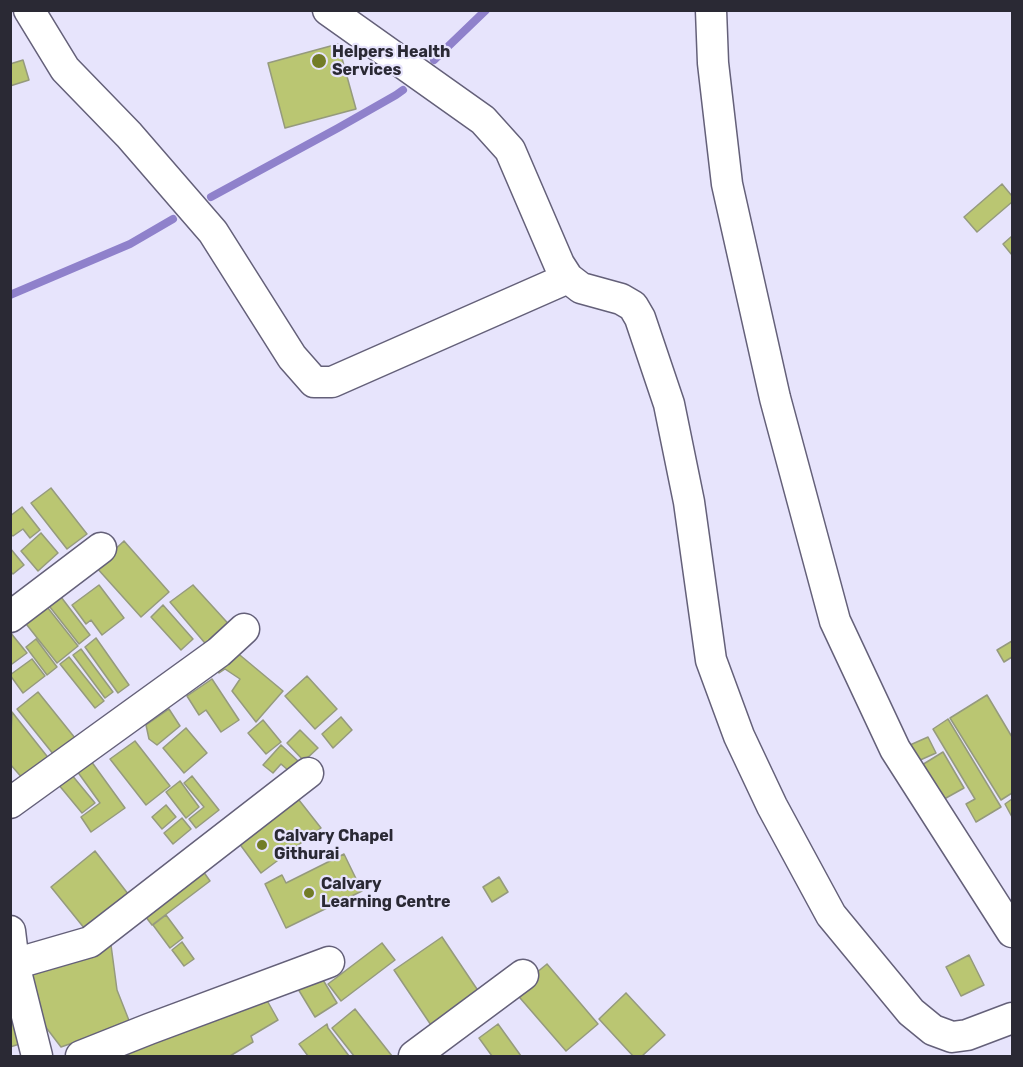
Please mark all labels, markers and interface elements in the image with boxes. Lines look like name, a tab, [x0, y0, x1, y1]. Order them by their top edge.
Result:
place label: Helpers Health Services	[332, 42, 450, 80]
marker: Helpers Health Services	[310, 52, 328, 70]
place label: Calvary Chapel Githurai	[274, 826, 393, 864]
marker: Calvary Chapel Githurai	[255, 838, 269, 852]
place label: Calvary Learning Centre	[321, 874, 450, 912]
marker: Calvary Learning Centre	[302, 886, 316, 900]

